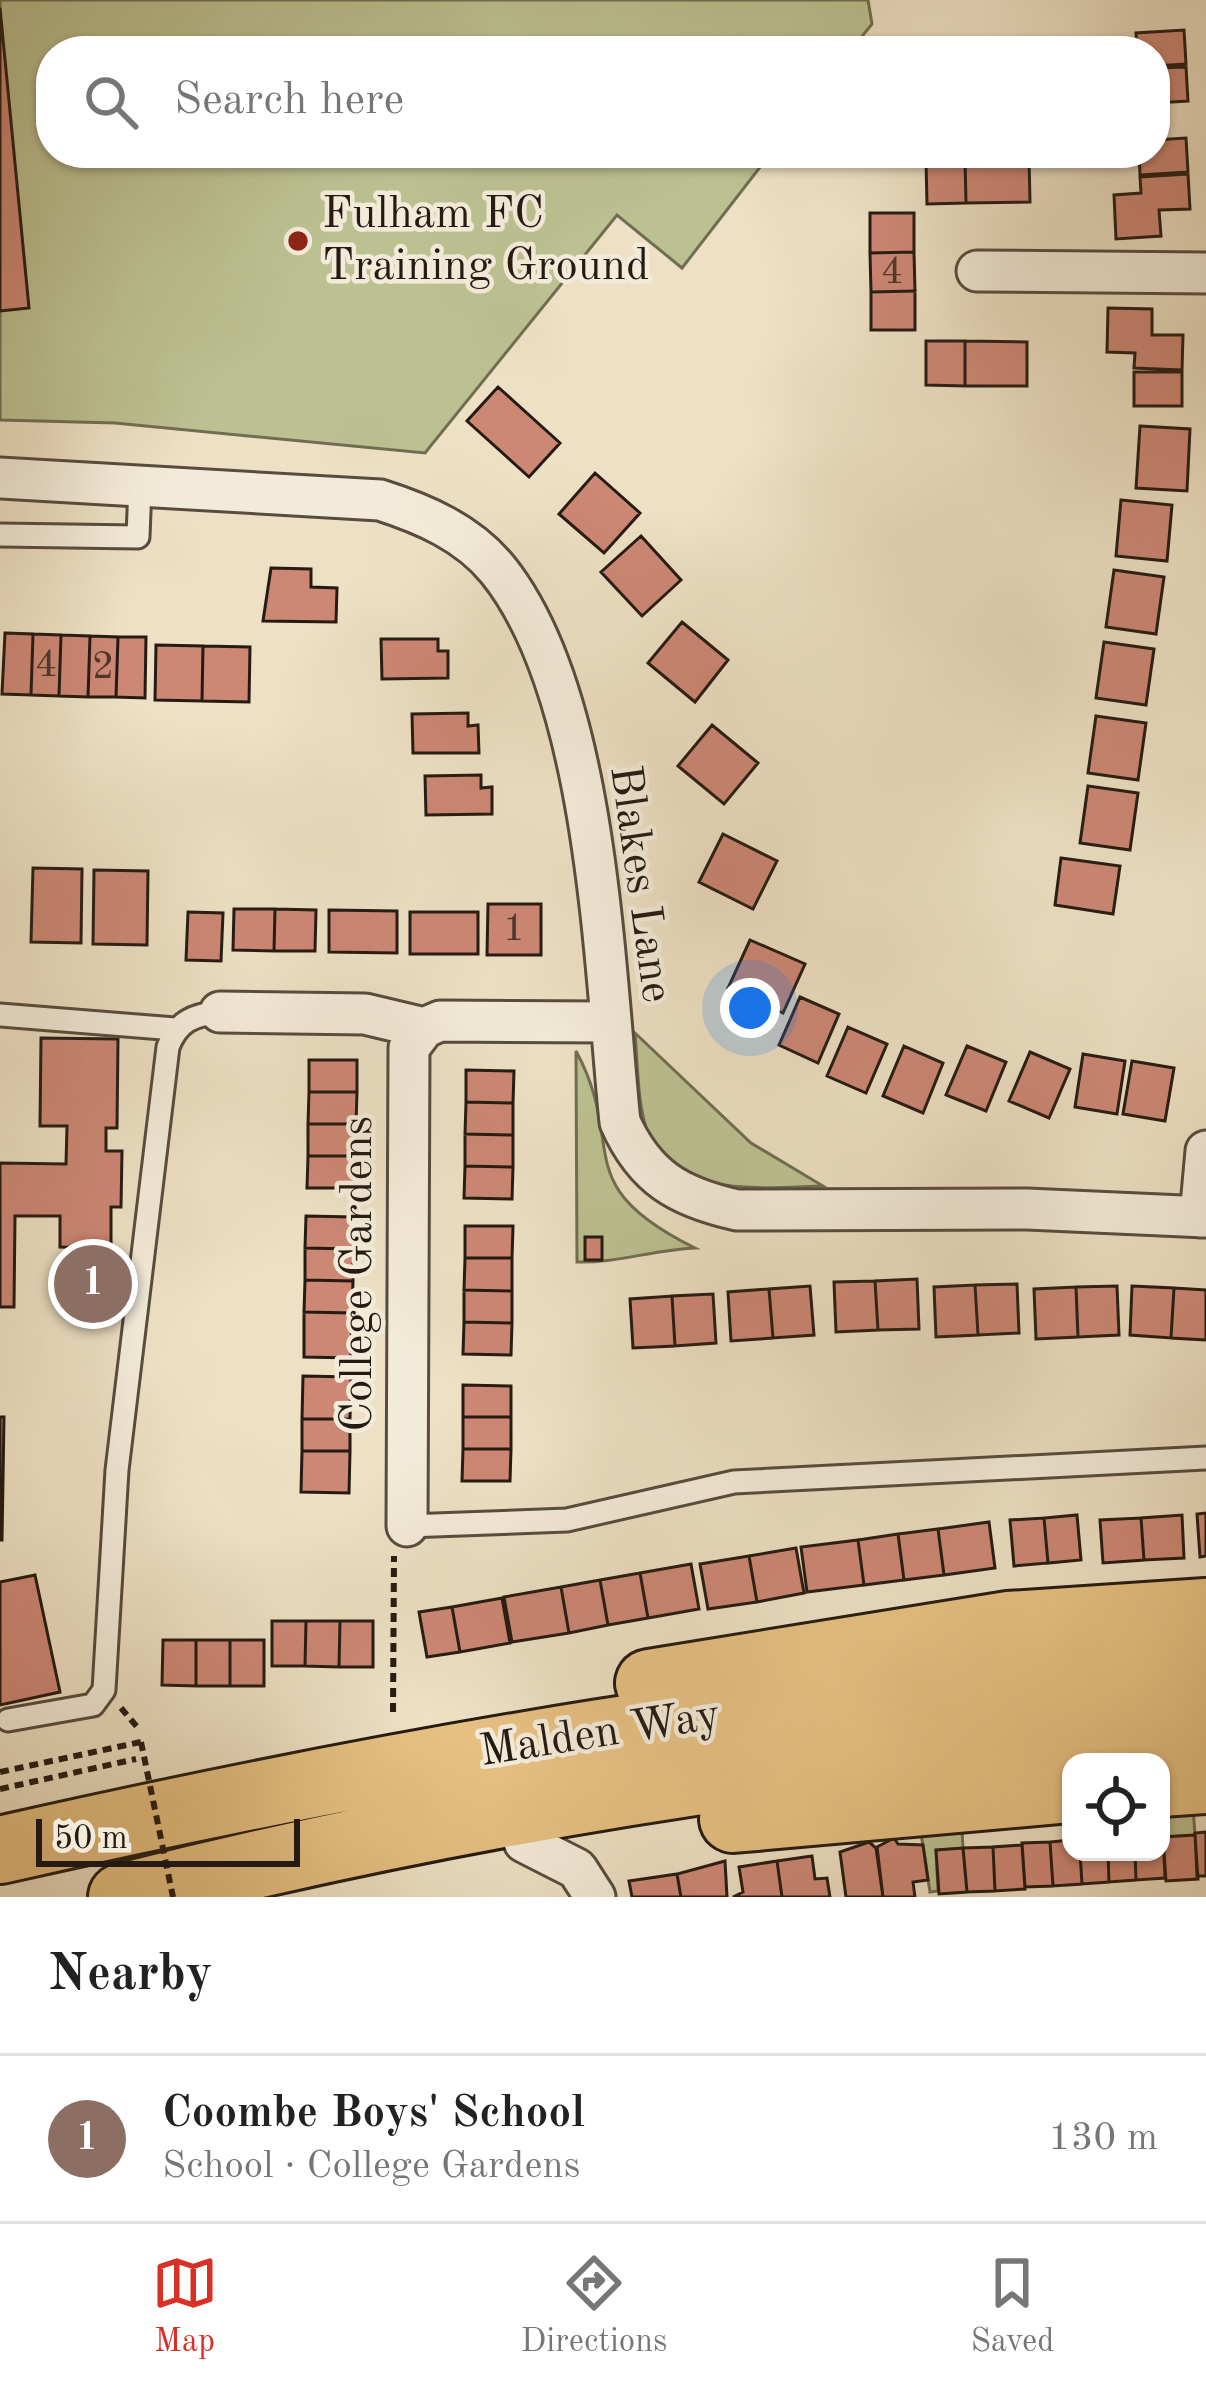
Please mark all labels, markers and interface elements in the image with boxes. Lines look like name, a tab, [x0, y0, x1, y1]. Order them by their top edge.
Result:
search box	[36, 36, 1170, 168]
icon: search	[78, 69, 144, 135]
text: Search here	[174, 79, 404, 124]
place label: Fulham FC Training Ground	[322, 193, 650, 290]
marker: Fulham FC Training Ground	[285, 228, 311, 254]
house number: 4	[881, 253, 903, 292]
house number: 4	[35, 646, 57, 685]
house number: 2	[92, 648, 114, 687]
street label: Blakes Lane	[600, 763, 678, 1005]
house number: 1	[503, 910, 525, 949]
your location	[720, 978, 780, 1038]
street label: College Gardens	[337, 1116, 382, 1432]
pin: 1	[54, 1239, 132, 1329]
street label: Malden Way	[476, 1694, 724, 1776]
map controls	[1062, 1753, 1170, 1861]
button: locate	[1062, 1753, 1170, 1861]
scale bar	[36, 1813, 300, 1866]
text: 50 m	[54, 1823, 128, 1856]
text: Nearby	[48, 1950, 213, 2001]
text: Coombe Boys' School	[162, 2092, 585, 2137]
text: 1	[76, 2119, 98, 2158]
text: 130 m	[1048, 2119, 1158, 2158]
text: School · College Gardens	[162, 2147, 580, 2186]
tab: Map	[152, 2250, 218, 2363]
tab: Directions	[521, 2250, 667, 2363]
tab: Saved	[970, 2250, 1054, 2363]

